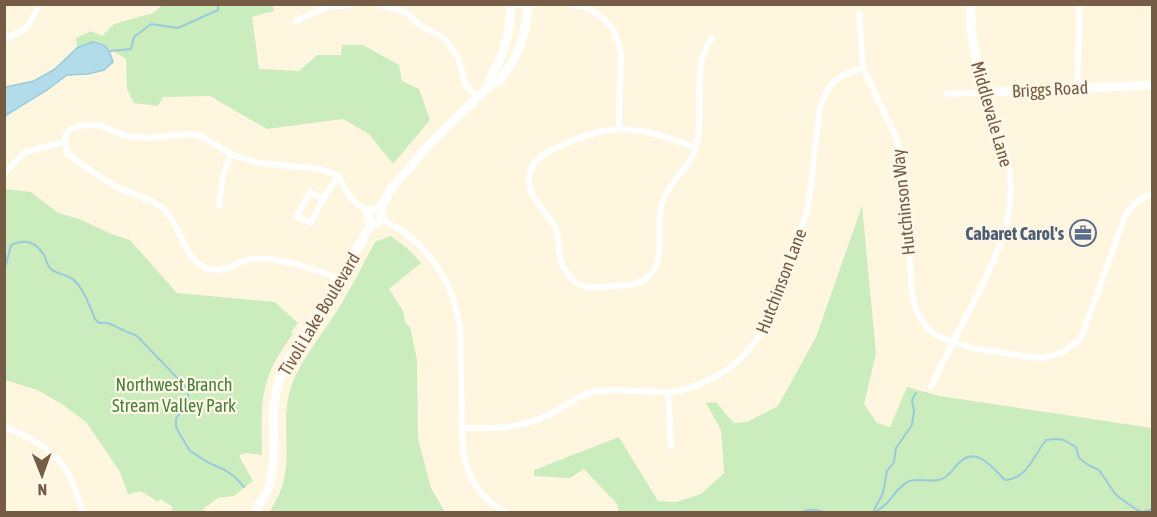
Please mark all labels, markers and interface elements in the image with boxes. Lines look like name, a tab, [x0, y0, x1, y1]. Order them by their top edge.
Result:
street label: Middlevale Lane	[967, 59, 1017, 169]
street label: Briggs Road	[1011, 77, 1089, 101]
street label: Hutchinson Way	[887, 148, 919, 256]
office icon: Cabaret Carol's	[1068, 218, 1098, 248]
place label: Cabaret Carol's	[965, 223, 1065, 244]
street label: Hutchinson Lane	[751, 226, 811, 336]
street label: Tivoli Lake Boulevard	[274, 249, 364, 379]
park label: Northwest Branch Stream Valley Park	[112, 374, 236, 416]
north arrow	[12, 445, 72, 505]
text: N	[37, 481, 47, 499]

